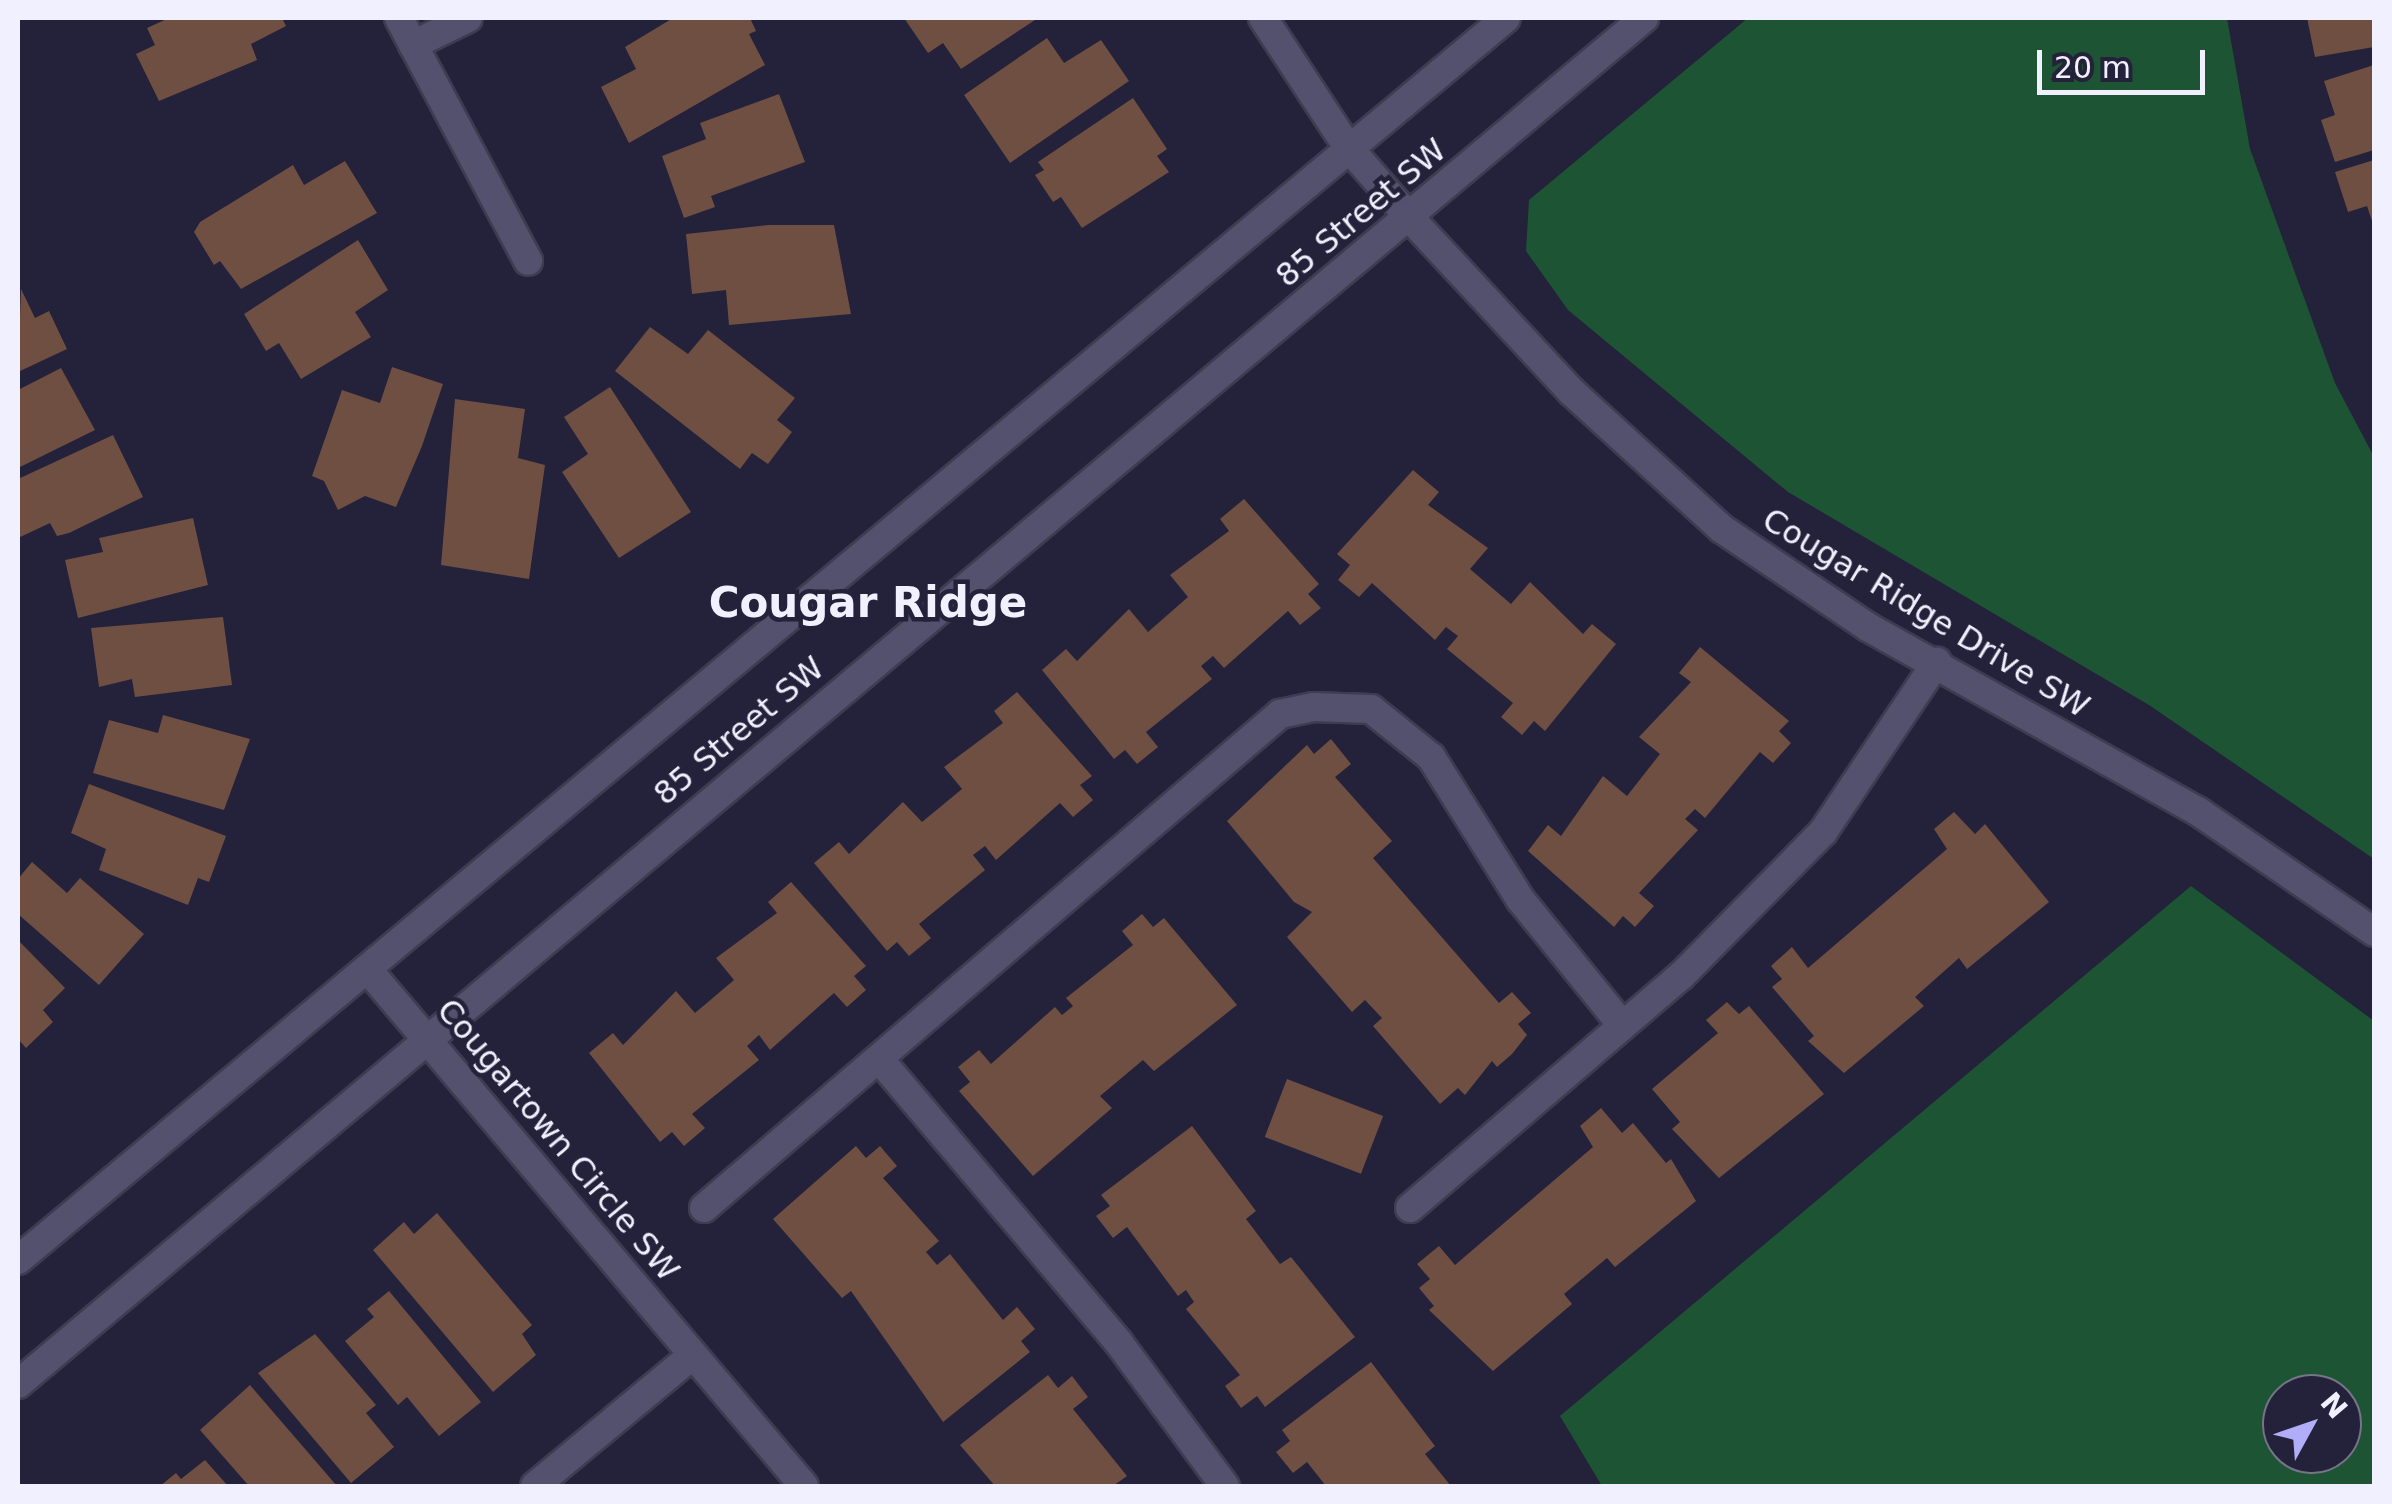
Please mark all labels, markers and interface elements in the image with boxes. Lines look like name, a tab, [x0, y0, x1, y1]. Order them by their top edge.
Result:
scale bar	[2042, 30, 2210, 92]
text: 20 m	[2054, 50, 2131, 85]
street label: 85 Street SW	[1268, 131, 1454, 295]
street label: Cougar Ridge Drive SW	[1756, 500, 2096, 726]
district label: Cougar Ridge	[709, 578, 1027, 628]
street label: 85 Street SW	[646, 649, 832, 813]
street label: Cougartown Circle SW	[429, 991, 687, 1289]
north arrow	[2262, 1374, 2362, 1474]
text: N	[2314, 1386, 2354, 1425]

